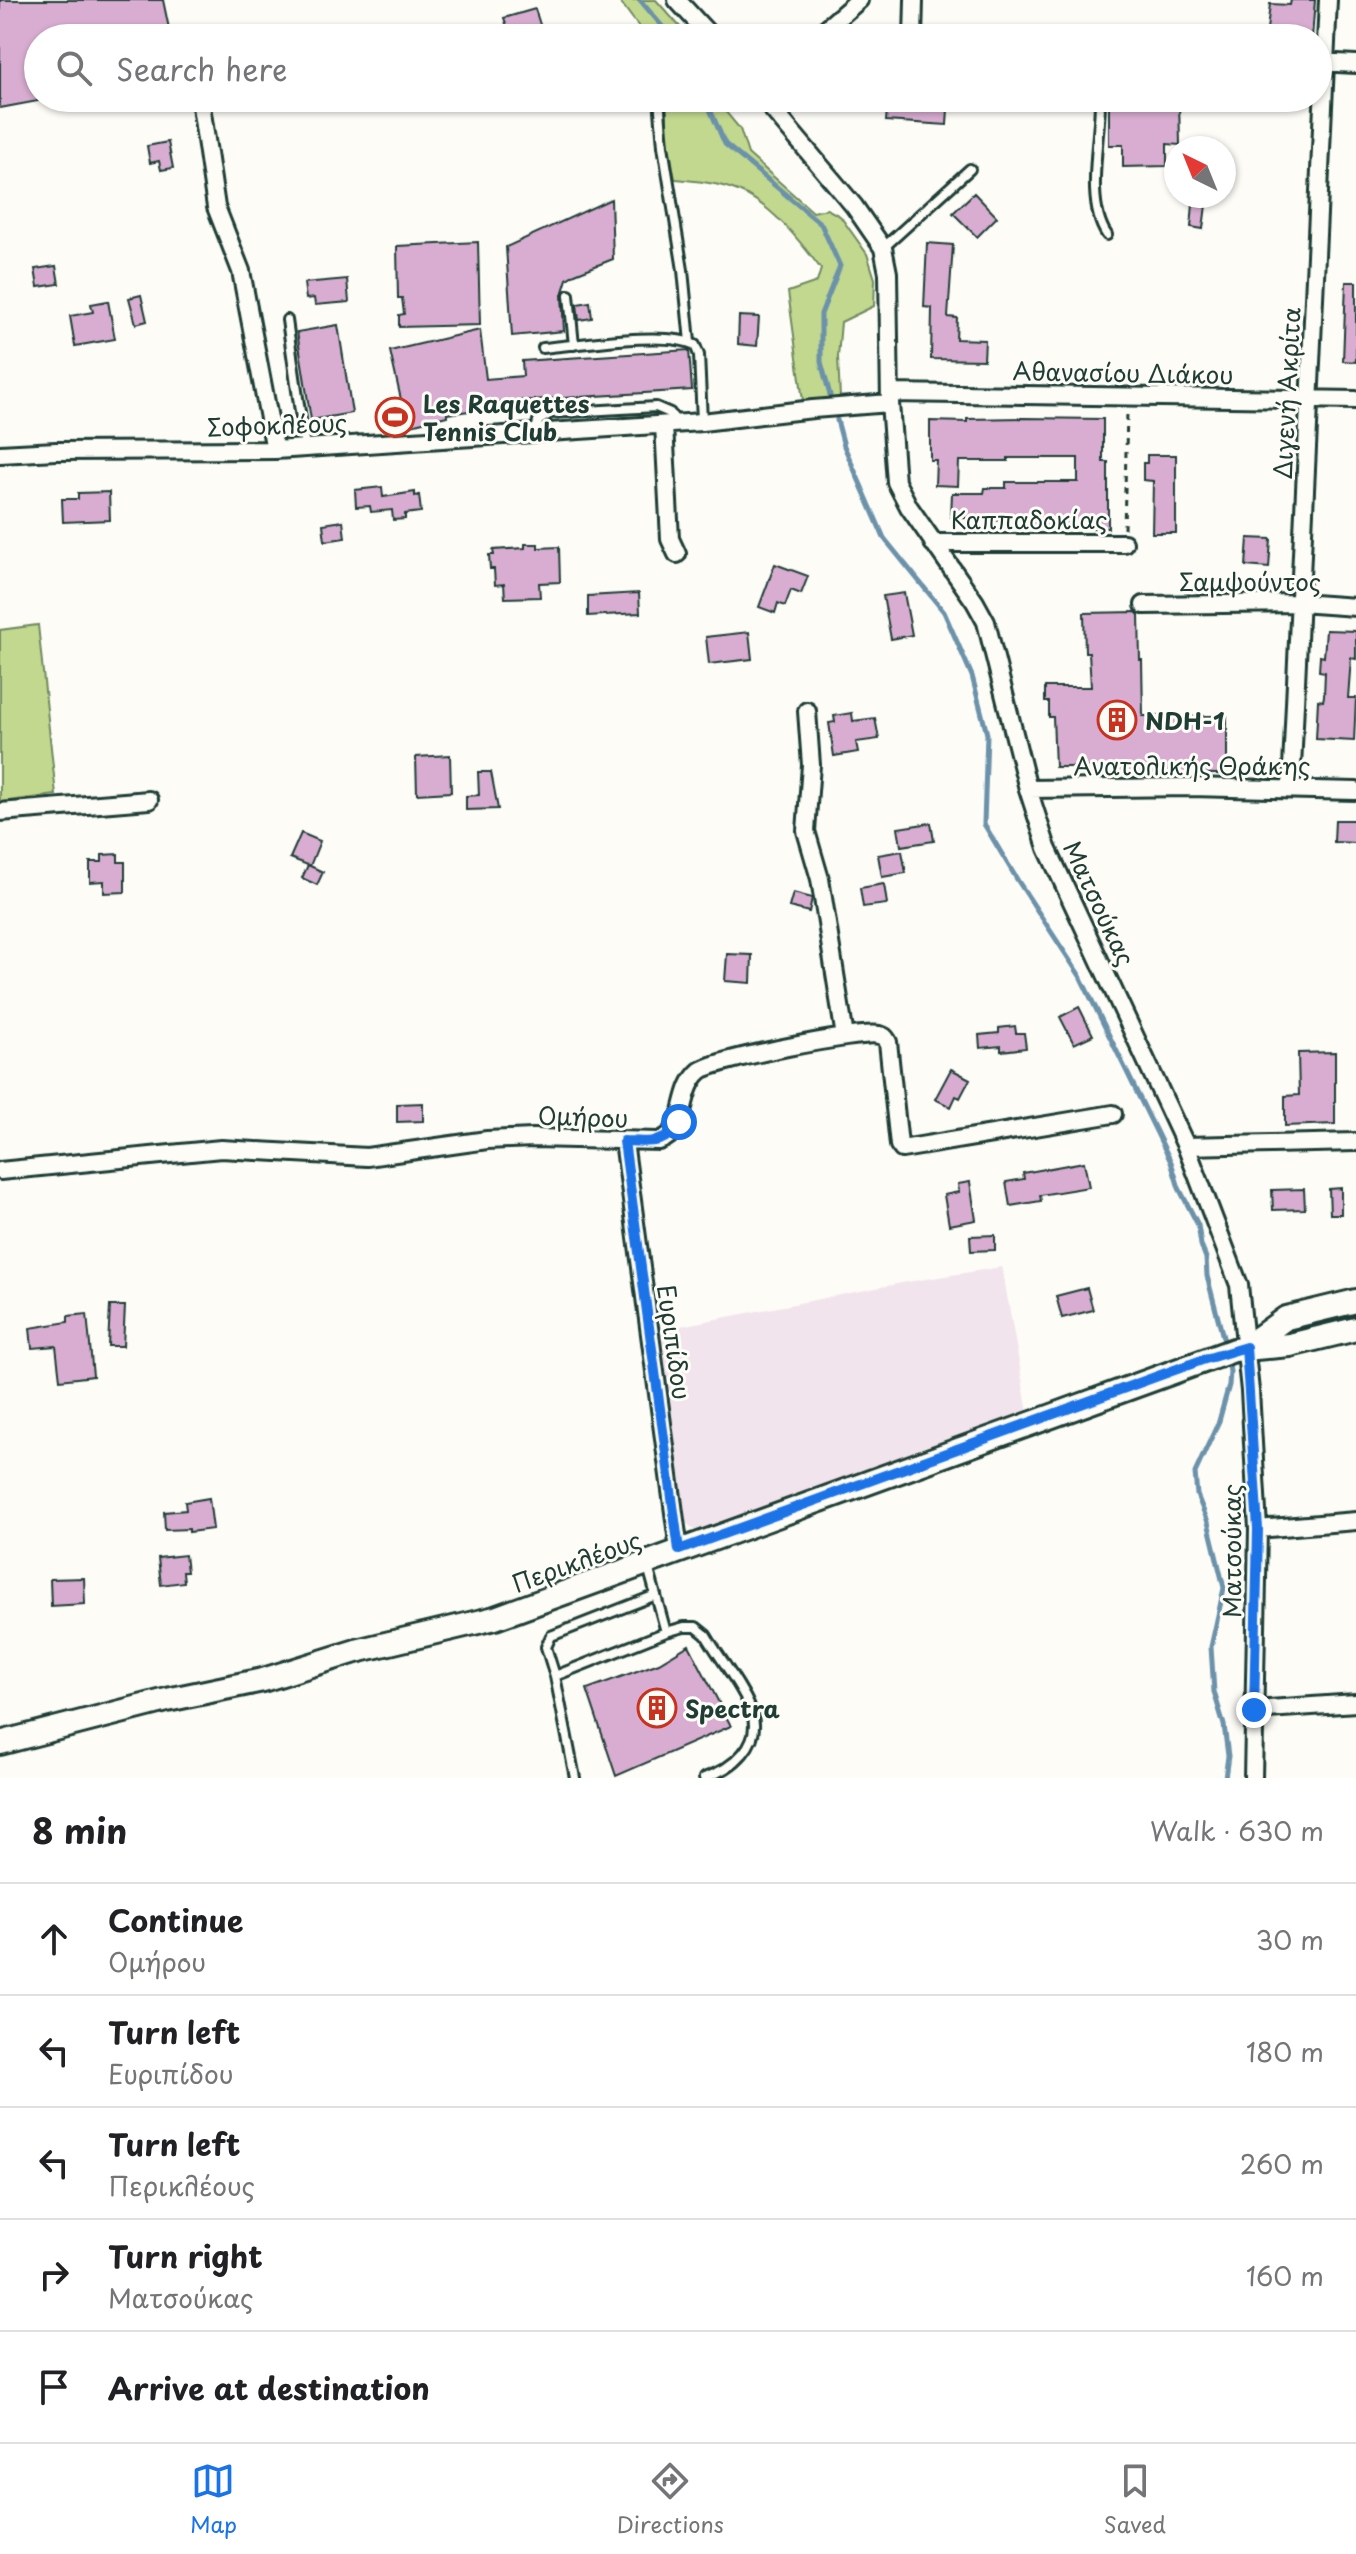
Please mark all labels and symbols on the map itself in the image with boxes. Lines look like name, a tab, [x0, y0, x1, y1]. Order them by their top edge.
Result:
north arrow	[1164, 136, 1236, 208]
street label: Διγενή Ακρίτα	[1264, 306, 1308, 480]
street label: Αθανασίου Διάκου	[1012, 352, 1234, 392]
place label: Les Raquettes Tennis Club	[423, 385, 590, 449]
sports icon: Les Raquettes Tennis Club	[374, 396, 416, 438]
street label: Σοφοκλέους	[206, 404, 348, 444]
street label: Καππαδοκίας	[951, 501, 1107, 537]
street label: Σαμψούντος	[1179, 563, 1321, 599]
building icon: NDH-1	[1096, 699, 1138, 741]
place label: NDH-1	[1145, 702, 1224, 738]
street label: Ανατολικής Θράκης	[1074, 747, 1310, 783]
street label: Ματσούκας	[1055, 835, 1145, 971]
street label: Ομήρου	[537, 1096, 629, 1136]
route start	[661, 1104, 697, 1140]
street label: Ευριπίδου	[649, 1282, 701, 1402]
street label: Ματσούκας	[1213, 1484, 1249, 1618]
street label: Περικλέους	[506, 1521, 646, 1601]
building icon: Spectra	[636, 1687, 678, 1729]
place label: Spectra	[685, 1690, 780, 1726]
route end	[1236, 1692, 1272, 1728]

